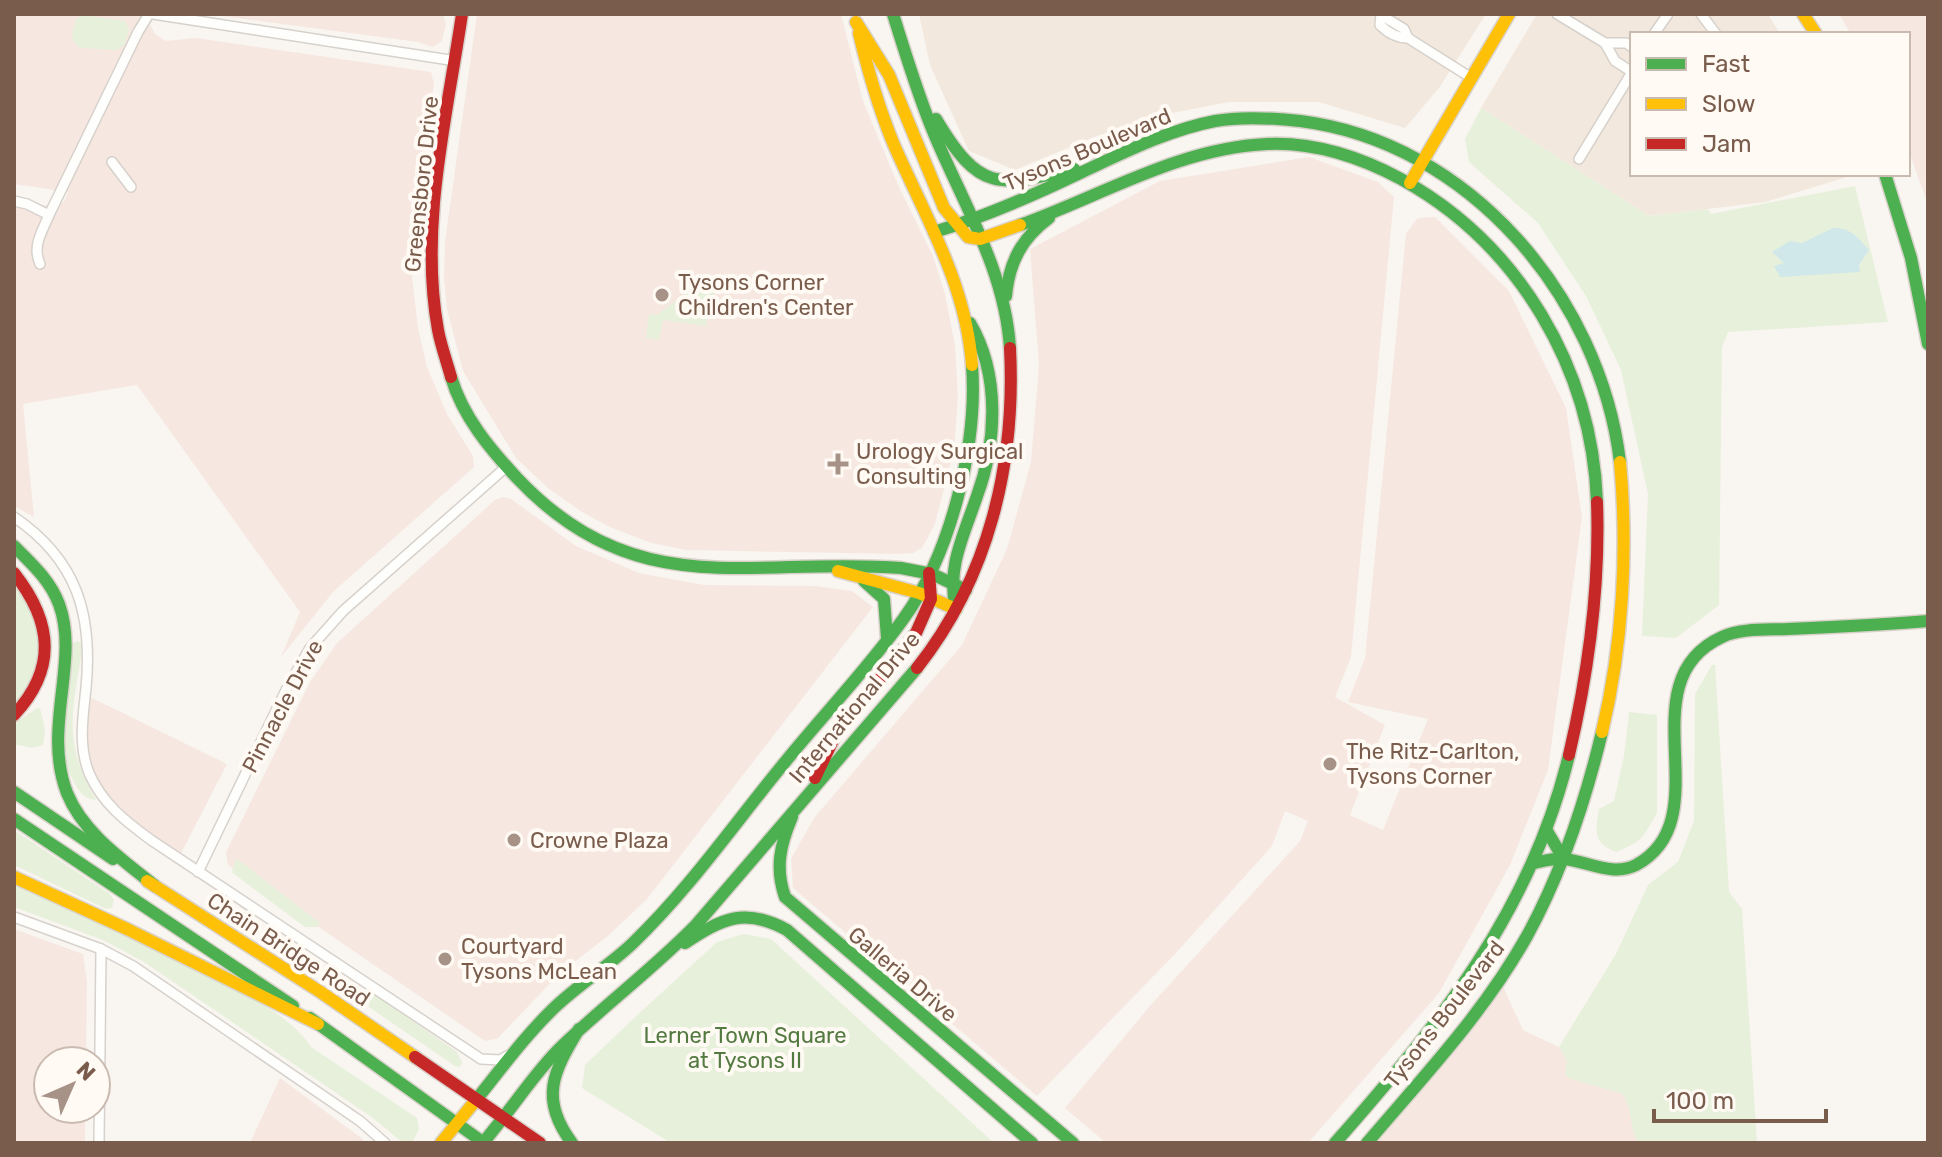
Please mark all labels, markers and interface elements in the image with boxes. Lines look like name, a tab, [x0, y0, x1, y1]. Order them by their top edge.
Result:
legend	[1630, 32, 1910, 176]
text: Fast	[1702, 50, 1750, 78]
text: Slow	[1702, 90, 1755, 118]
street label: Greensboro Drive	[399, 95, 444, 274]
street label: Tysons Boulevard	[999, 102, 1175, 197]
text: Jam	[1702, 130, 1752, 158]
place label: Tysons Corner Children's Center	[678, 269, 854, 321]
marker: Tysons Corner Children's Center	[653, 286, 671, 304]
place label: Urology Surgical Consulting	[856, 438, 1023, 490]
marker: Urology Surgical Consulting	[827, 453, 849, 475]
street label: International Drive	[783, 626, 926, 789]
street label: Pinnacle Drive	[236, 635, 329, 777]
place label: The Ritz-Carlton, Tysons Corner	[1346, 738, 1520, 790]
marker: The Ritz-Carlton, Tysons Corner	[1321, 755, 1339, 773]
place label: Crowne Plaza	[530, 827, 669, 854]
marker: Crowne Plaza	[505, 831, 523, 849]
street label: Chain Bridge Road	[202, 887, 375, 1012]
street label: Galleria Drive	[843, 921, 963, 1028]
place label: Courtyard Tysons McLean	[461, 933, 617, 985]
street label: Tysons Boulevard	[1379, 935, 1510, 1093]
marker: Courtyard Tysons McLean	[436, 950, 454, 968]
park label: Lerner Town Square at Tysons II	[643, 1022, 847, 1074]
north arrow	[32, 1045, 112, 1125]
text: N	[71, 1056, 101, 1086]
scale bar	[1654, 1073, 1826, 1123]
text: 100 m	[1666, 1087, 1734, 1115]

